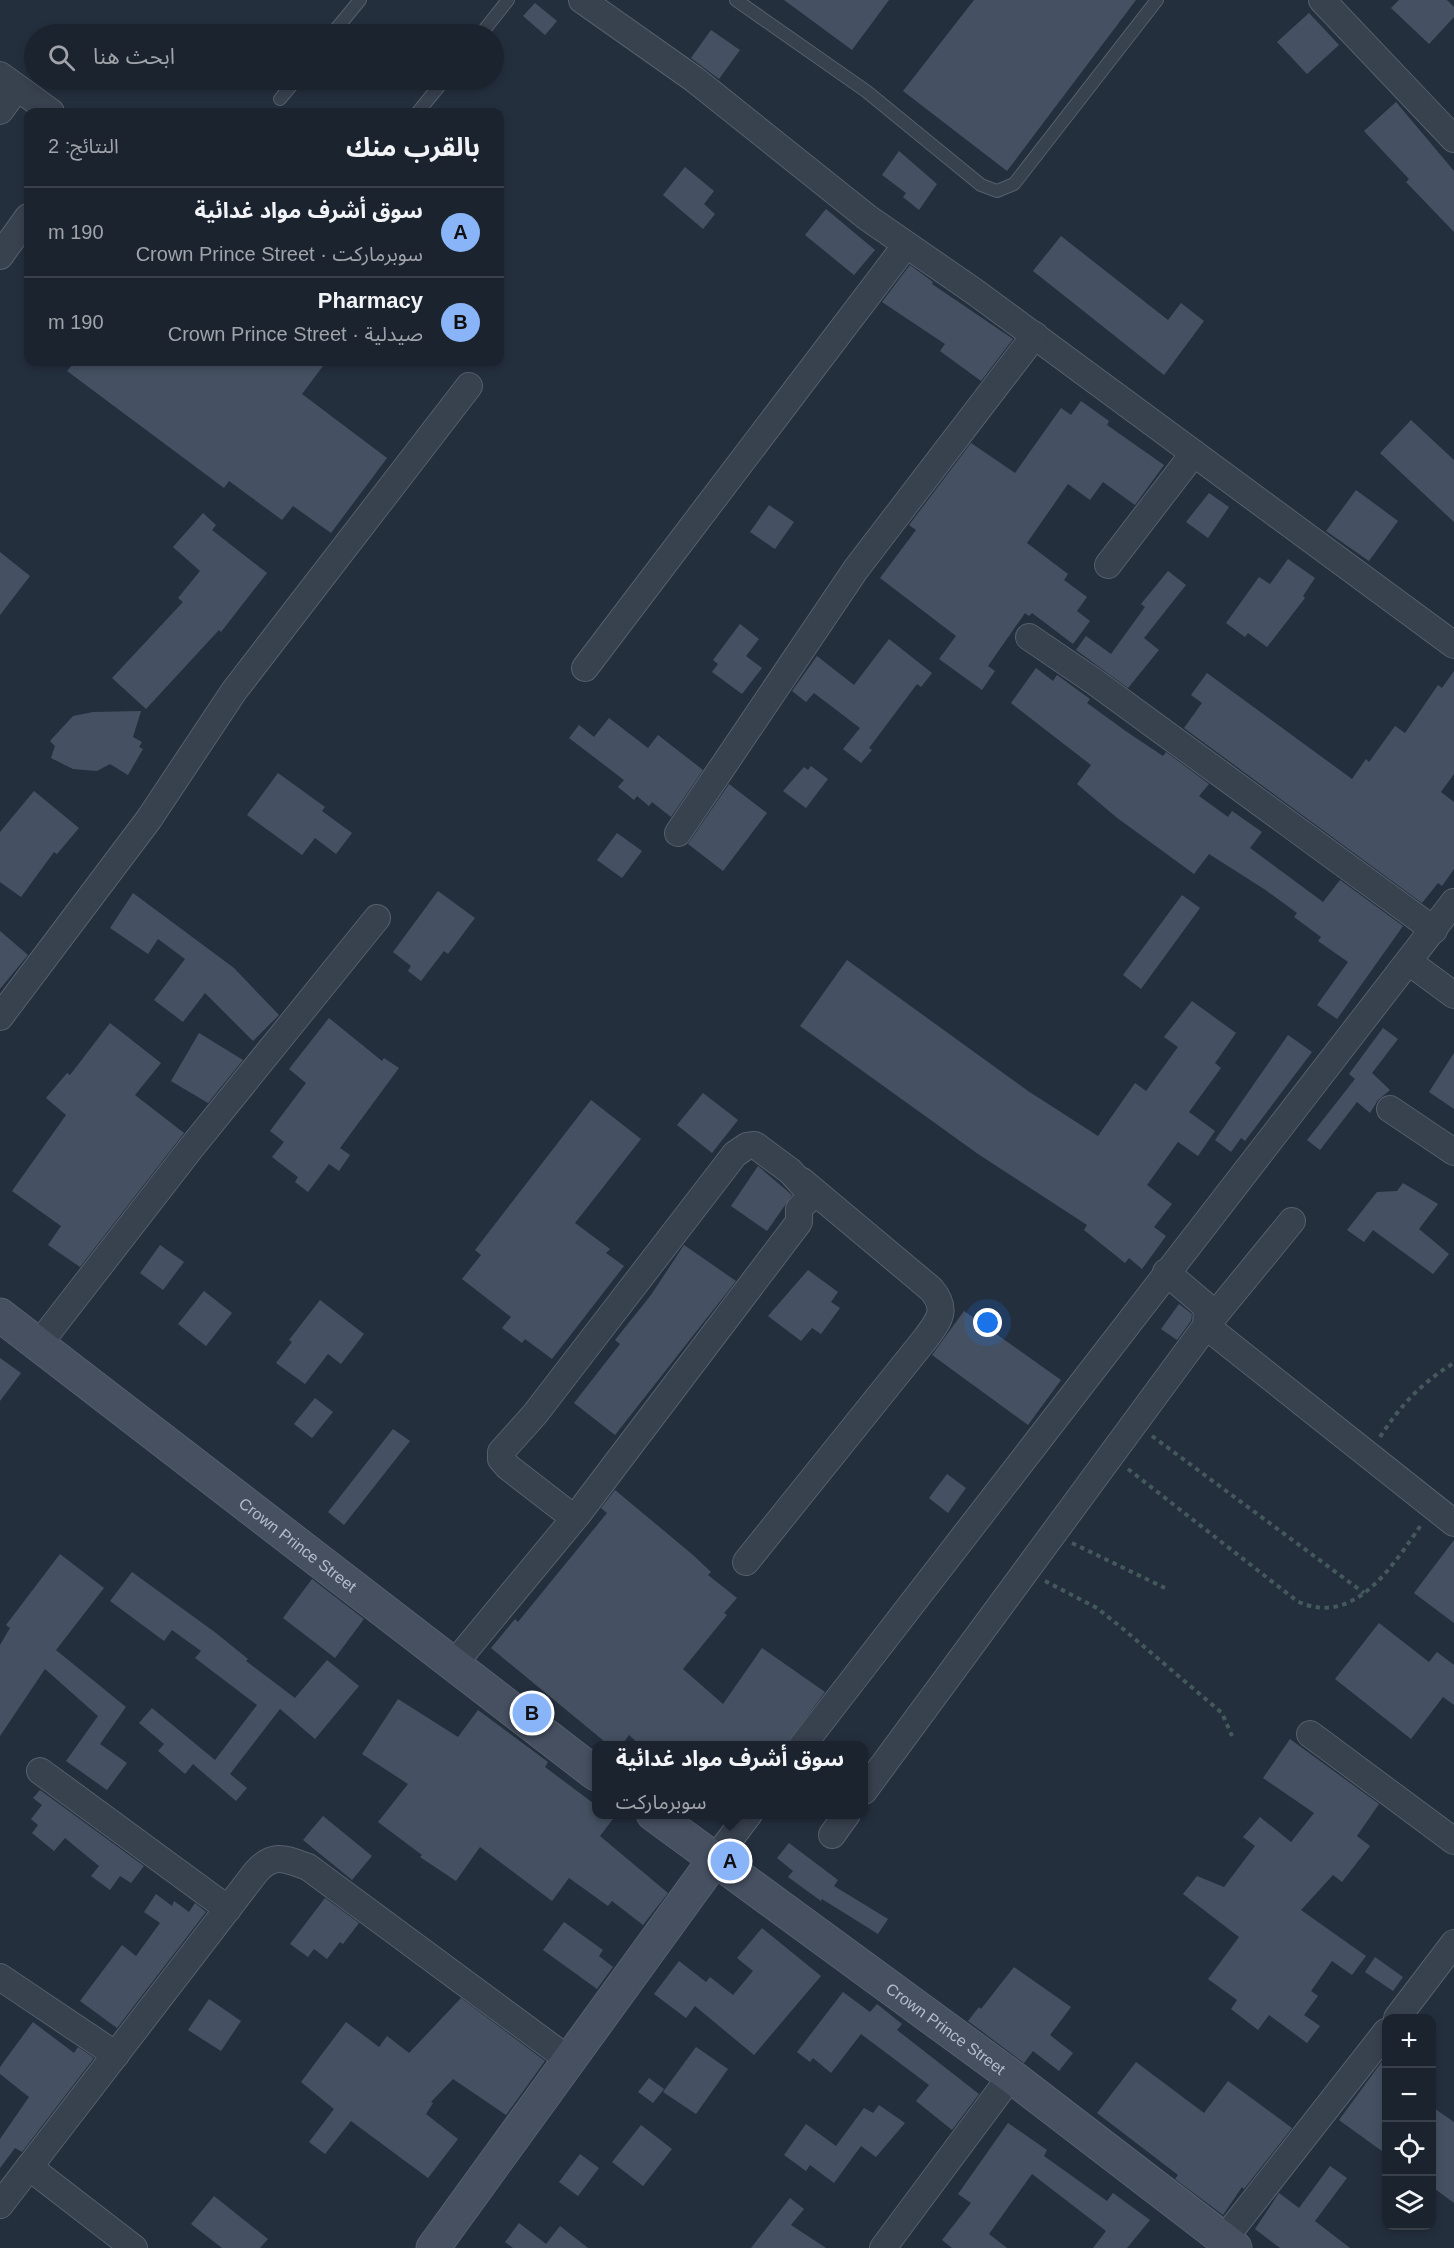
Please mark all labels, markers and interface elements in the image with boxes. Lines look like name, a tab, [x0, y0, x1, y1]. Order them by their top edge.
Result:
search box	[24, 24, 504, 90]
icon: search	[45, 41, 78, 74]
text: ابحث هنا	[93, 44, 175, 69]
text: بالقرب منك	[346, 132, 480, 162]
text: النتائج: 2	[48, 135, 119, 157]
text: سوق أشرف مواد غدائية	[195, 198, 423, 223]
text: 190 m	[48, 221, 104, 243]
text: A	[453, 221, 468, 243]
text: سوبرماركت · Crown Prince Street	[136, 243, 423, 265]
text: Pharmacy	[318, 288, 423, 313]
text: 190 m	[48, 311, 104, 333]
text: B	[453, 311, 468, 333]
text: صيدلية · Crown Prince Street	[168, 323, 423, 345]
your location	[973, 1308, 1002, 1337]
street label: Crown Prince Street	[236, 1494, 360, 1596]
pin: B	[512, 1690, 552, 1736]
popup	[592, 1741, 868, 1819]
text: سوق أشرف مواد غدائية	[616, 1746, 844, 1771]
text: سوبرماركت	[616, 1791, 706, 1813]
pin: A	[710, 1838, 750, 1884]
street label: Crown Prince Street	[883, 1980, 1009, 2078]
map controls	[1382, 2014, 1436, 2230]
button: +	[1382, 2014, 1436, 2068]
button: −	[1382, 2068, 1436, 2122]
button: locate	[1382, 2122, 1436, 2176]
button: layers	[1382, 2176, 1436, 2230]

